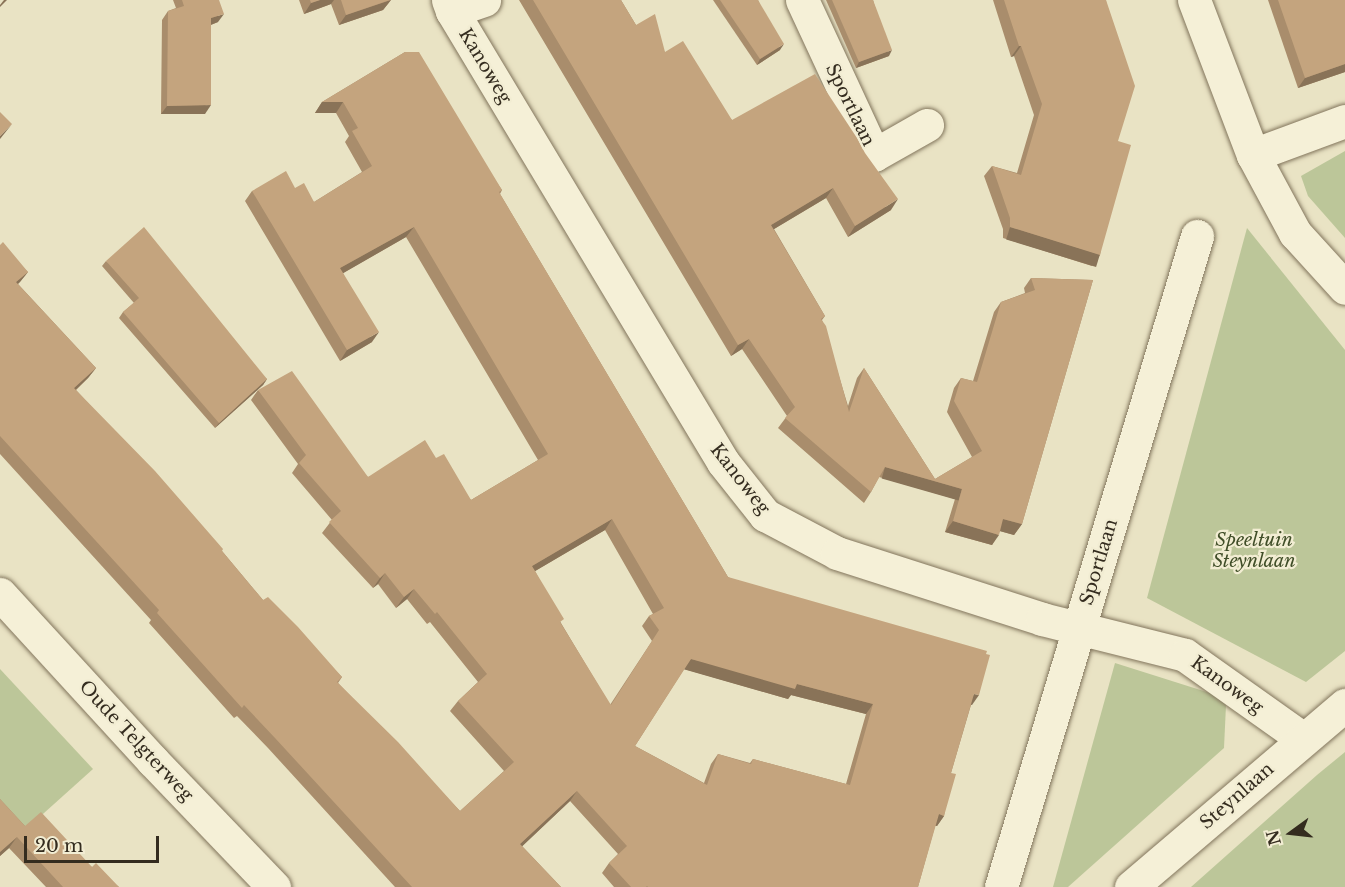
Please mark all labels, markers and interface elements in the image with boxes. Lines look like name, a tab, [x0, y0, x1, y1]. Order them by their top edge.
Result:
street label: Kanoweg	[454, 24, 516, 108]
street label: Sportlaan	[821, 60, 879, 150]
street label: Kanoweg	[706, 439, 774, 519]
street label: Sportlaan	[1076, 516, 1122, 608]
park label: Speeltuin Steynlaan	[1212, 530, 1296, 572]
street label: Kanoweg	[1187, 652, 1267, 718]
street label: Oude Telgterweg	[74, 676, 198, 806]
street label: Steynlaan	[1196, 758, 1278, 834]
north arrow	[1261, 803, 1321, 863]
scale bar	[27, 824, 162, 862]
text: N	[1262, 828, 1285, 848]
text: 20 m	[35, 835, 83, 857]

